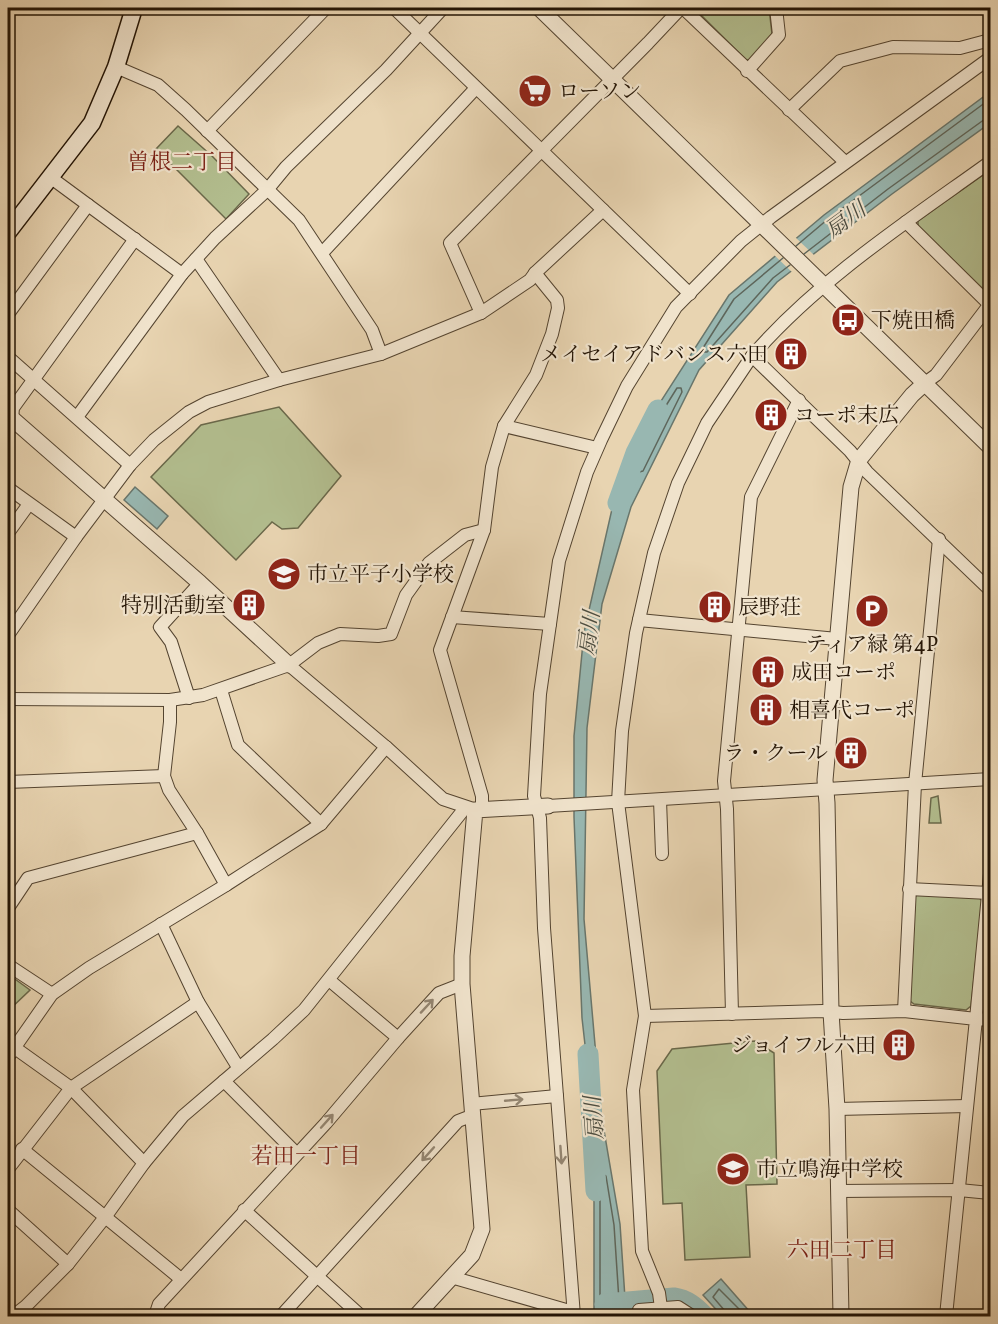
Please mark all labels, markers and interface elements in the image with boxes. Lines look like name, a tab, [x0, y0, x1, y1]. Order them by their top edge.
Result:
supermarket icon: ローソン	[517, 73, 553, 109]
place label: ローソン	[558, 78, 641, 107]
district label: 曽根二丁目	[127, 148, 237, 179]
water label: 扇川	[820, 194, 875, 246]
bus stop icon: 下焼田橋	[830, 302, 866, 338]
place label: 下焼田橋	[871, 307, 955, 336]
building icon: メイセイアドバンス六田	[773, 336, 809, 372]
place label: メイセイアドバンス六田	[540, 341, 768, 370]
building icon: コーポ末広	[753, 397, 789, 433]
place label: コーポ末広	[794, 402, 899, 431]
school or university icon: 市立平子小学校	[266, 556, 302, 592]
place label: 市立平子小学校	[307, 561, 454, 590]
building icon: 特別活動室	[231, 587, 267, 623]
building icon: 辰野荘	[697, 589, 733, 625]
place label: 特別活動室	[121, 592, 226, 621]
parking icon: ティア緑 第4P	[854, 593, 890, 629]
place label: 辰野荘	[738, 594, 801, 623]
water label: 扇川	[572, 607, 609, 657]
place label: ティア緑 第4P	[806, 631, 938, 660]
building icon: 成田コーポ	[750, 654, 786, 690]
place label: 成田コーポ	[791, 659, 896, 688]
building icon: 相喜代コーポ	[748, 692, 784, 728]
place label: 相喜代コーポ	[789, 697, 915, 726]
building icon: ラ・クール	[833, 735, 869, 771]
place label: ラ・クール	[723, 740, 828, 769]
one-way arrow	[420, 999, 434, 1014]
building icon: ジョイフル六田	[881, 1027, 917, 1063]
place label: ジョイフル六田	[731, 1032, 876, 1061]
water label: 扇川	[578, 1093, 612, 1141]
one-way arrow	[503, 1094, 523, 1105]
one-way arrow	[320, 1114, 334, 1129]
district label: 若田一丁目	[251, 1142, 361, 1173]
one-way arrow	[556, 1144, 567, 1164]
one-way arrow	[422, 1146, 436, 1161]
school or university icon: 市立鳴海中学校	[715, 1151, 751, 1187]
place label: 市立鳴海中学校	[756, 1156, 903, 1185]
district label: 六田二丁目	[787, 1236, 897, 1267]

